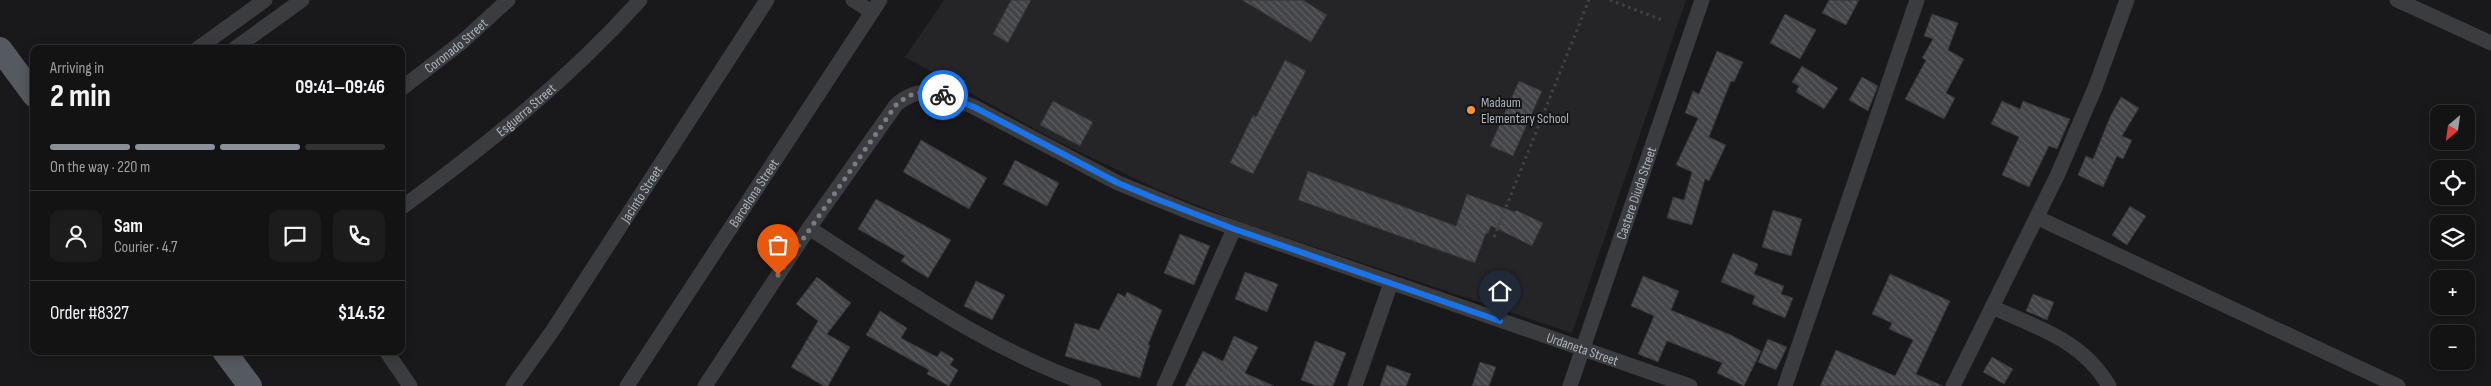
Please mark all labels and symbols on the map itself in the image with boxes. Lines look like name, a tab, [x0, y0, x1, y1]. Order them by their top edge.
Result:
street label: Coronado Street	[421, 15, 491, 77]
courier	[918, 70, 968, 120]
street label: Esguerra Street	[493, 80, 560, 140]
place label: Madaum Elementary School	[1481, 94, 1569, 127]
marker: Madaum Elementary School	[1465, 104, 1477, 116]
north arrow	[2430, 105, 2475, 150]
street label: Castere Diuda Street	[1613, 145, 1660, 242]
street label: Barcelona Street	[725, 156, 783, 230]
street label: Jacinto Street	[616, 163, 666, 227]
pin	[757, 224, 799, 275]
pin	[1479, 270, 1521, 321]
street label: Urdaneta Street	[1544, 329, 1621, 370]

